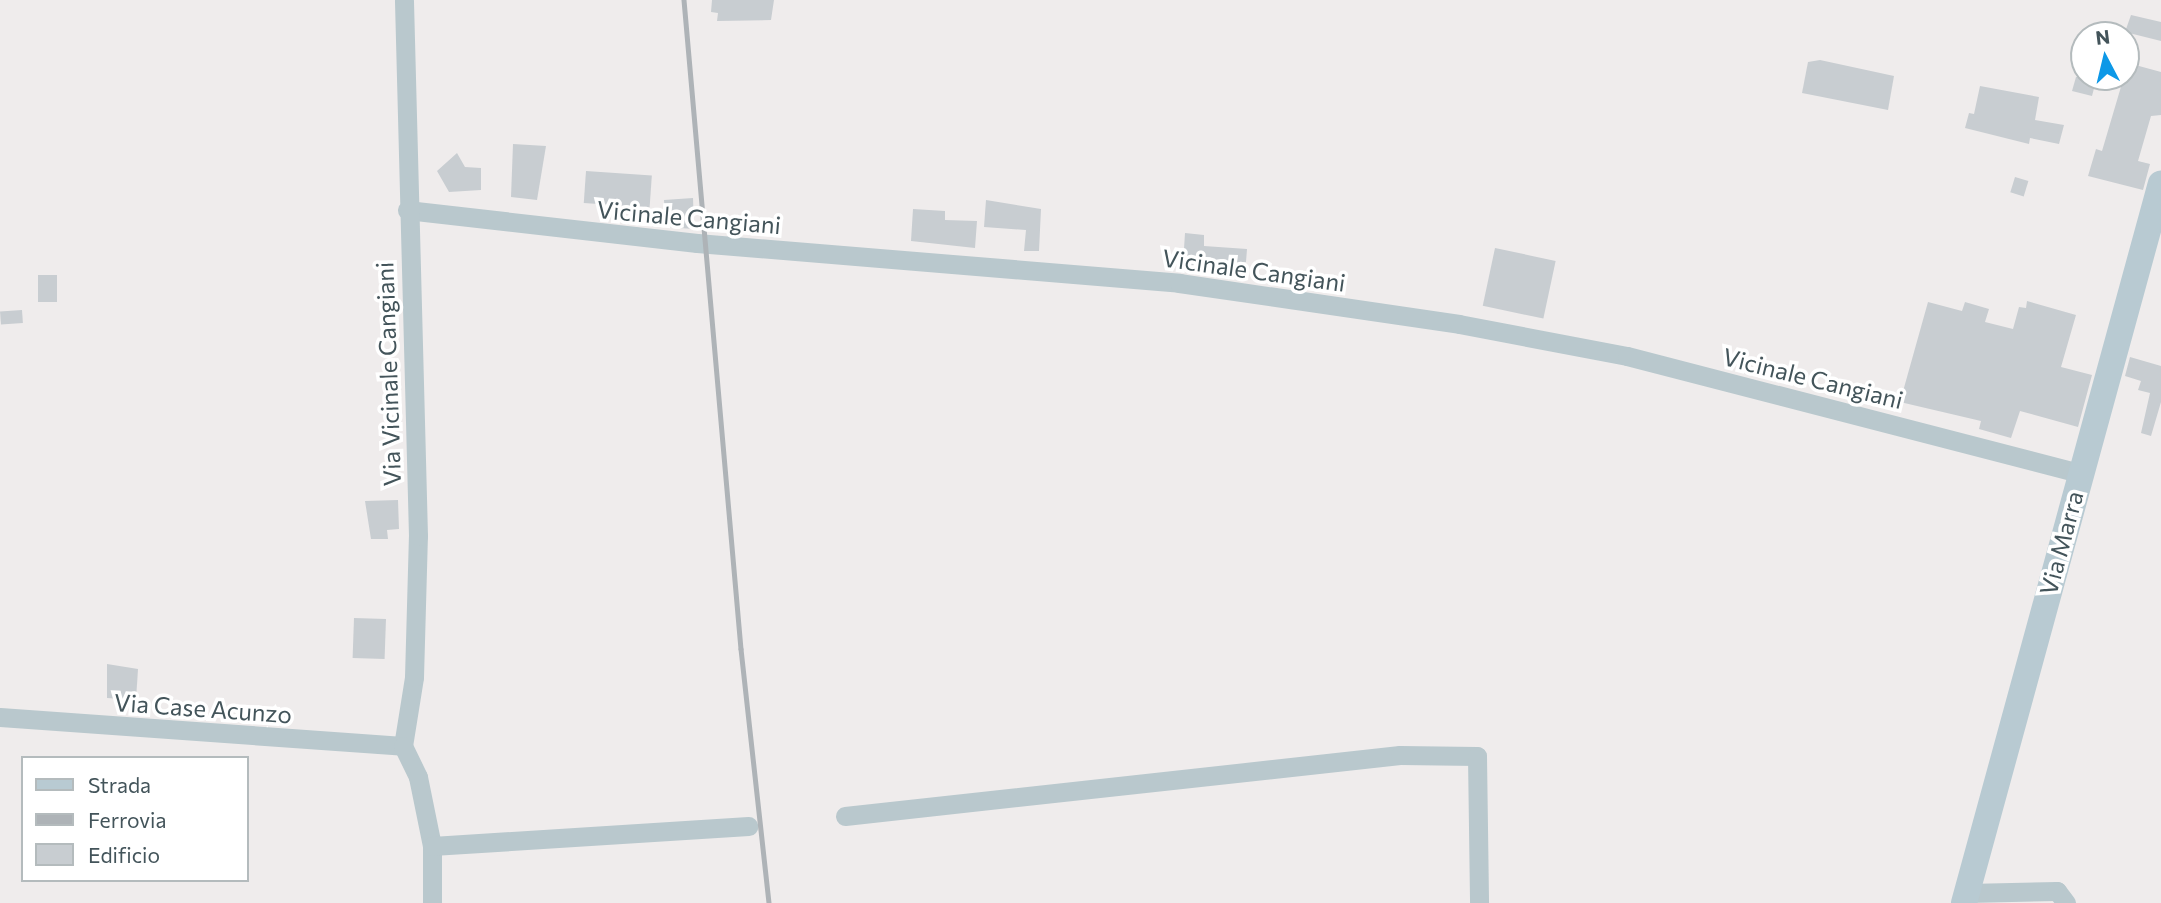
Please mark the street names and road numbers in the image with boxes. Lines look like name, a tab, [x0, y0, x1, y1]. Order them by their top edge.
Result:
street label: Vicinale Cangiani	[596, 195, 782, 239]
street label: Vicinale Cangiani	[1161, 243, 1347, 297]
street label: Via Vicinale Cangiani	[370, 261, 406, 487]
street label: Vicinale Cangiani	[1720, 342, 1906, 414]
street label: Via Marra	[2033, 488, 2089, 598]
street label: Via Case Acunzo	[113, 687, 293, 729]

